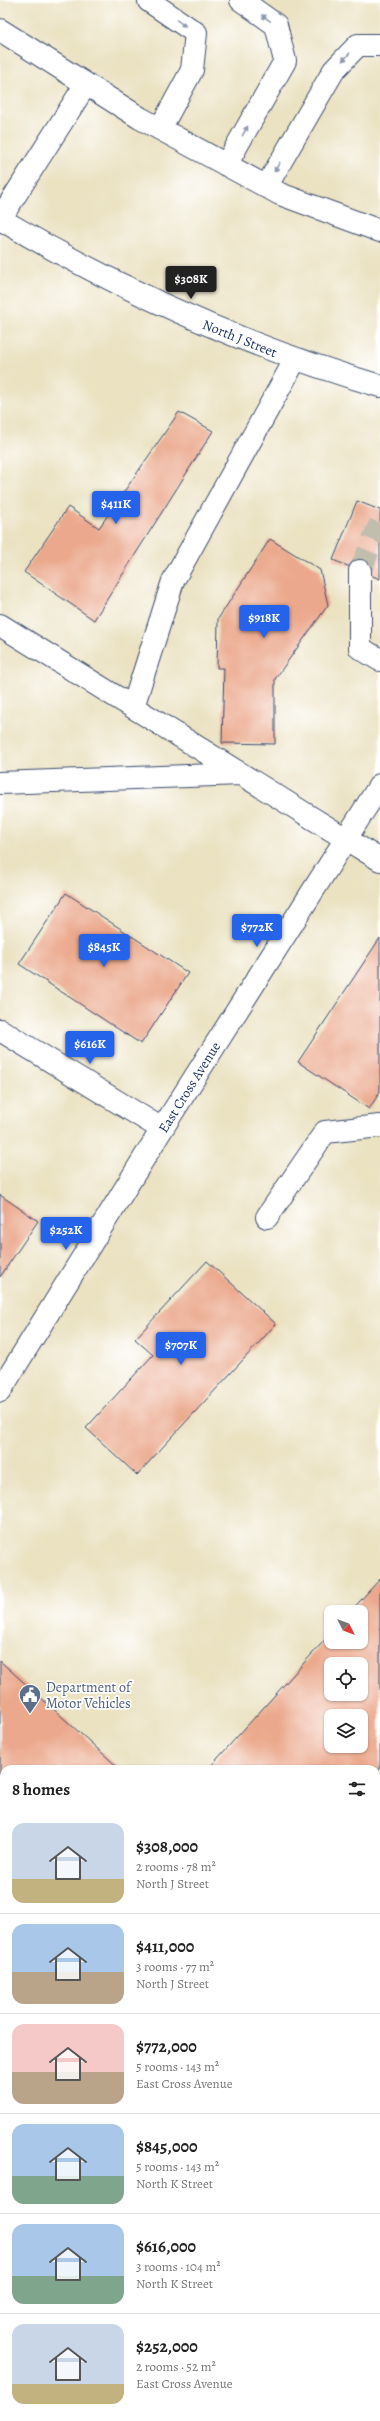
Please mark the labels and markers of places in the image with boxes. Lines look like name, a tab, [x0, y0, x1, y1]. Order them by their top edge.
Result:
pin: $308K	[163, 266, 219, 300]
pin: $411K	[88, 491, 144, 525]
pin: $918K	[236, 605, 292, 639]
pin: $772K	[229, 914, 285, 948]
pin: $845K	[76, 934, 132, 968]
pin: $616K	[62, 1031, 118, 1065]
pin: $252K	[38, 1217, 94, 1251]
pin: $707K	[153, 1332, 209, 1366]
place label: Department of Motor Vehicles	[46, 1678, 133, 1713]
public building icon: Department of Motor Vehicles	[17, 1682, 43, 1715]

